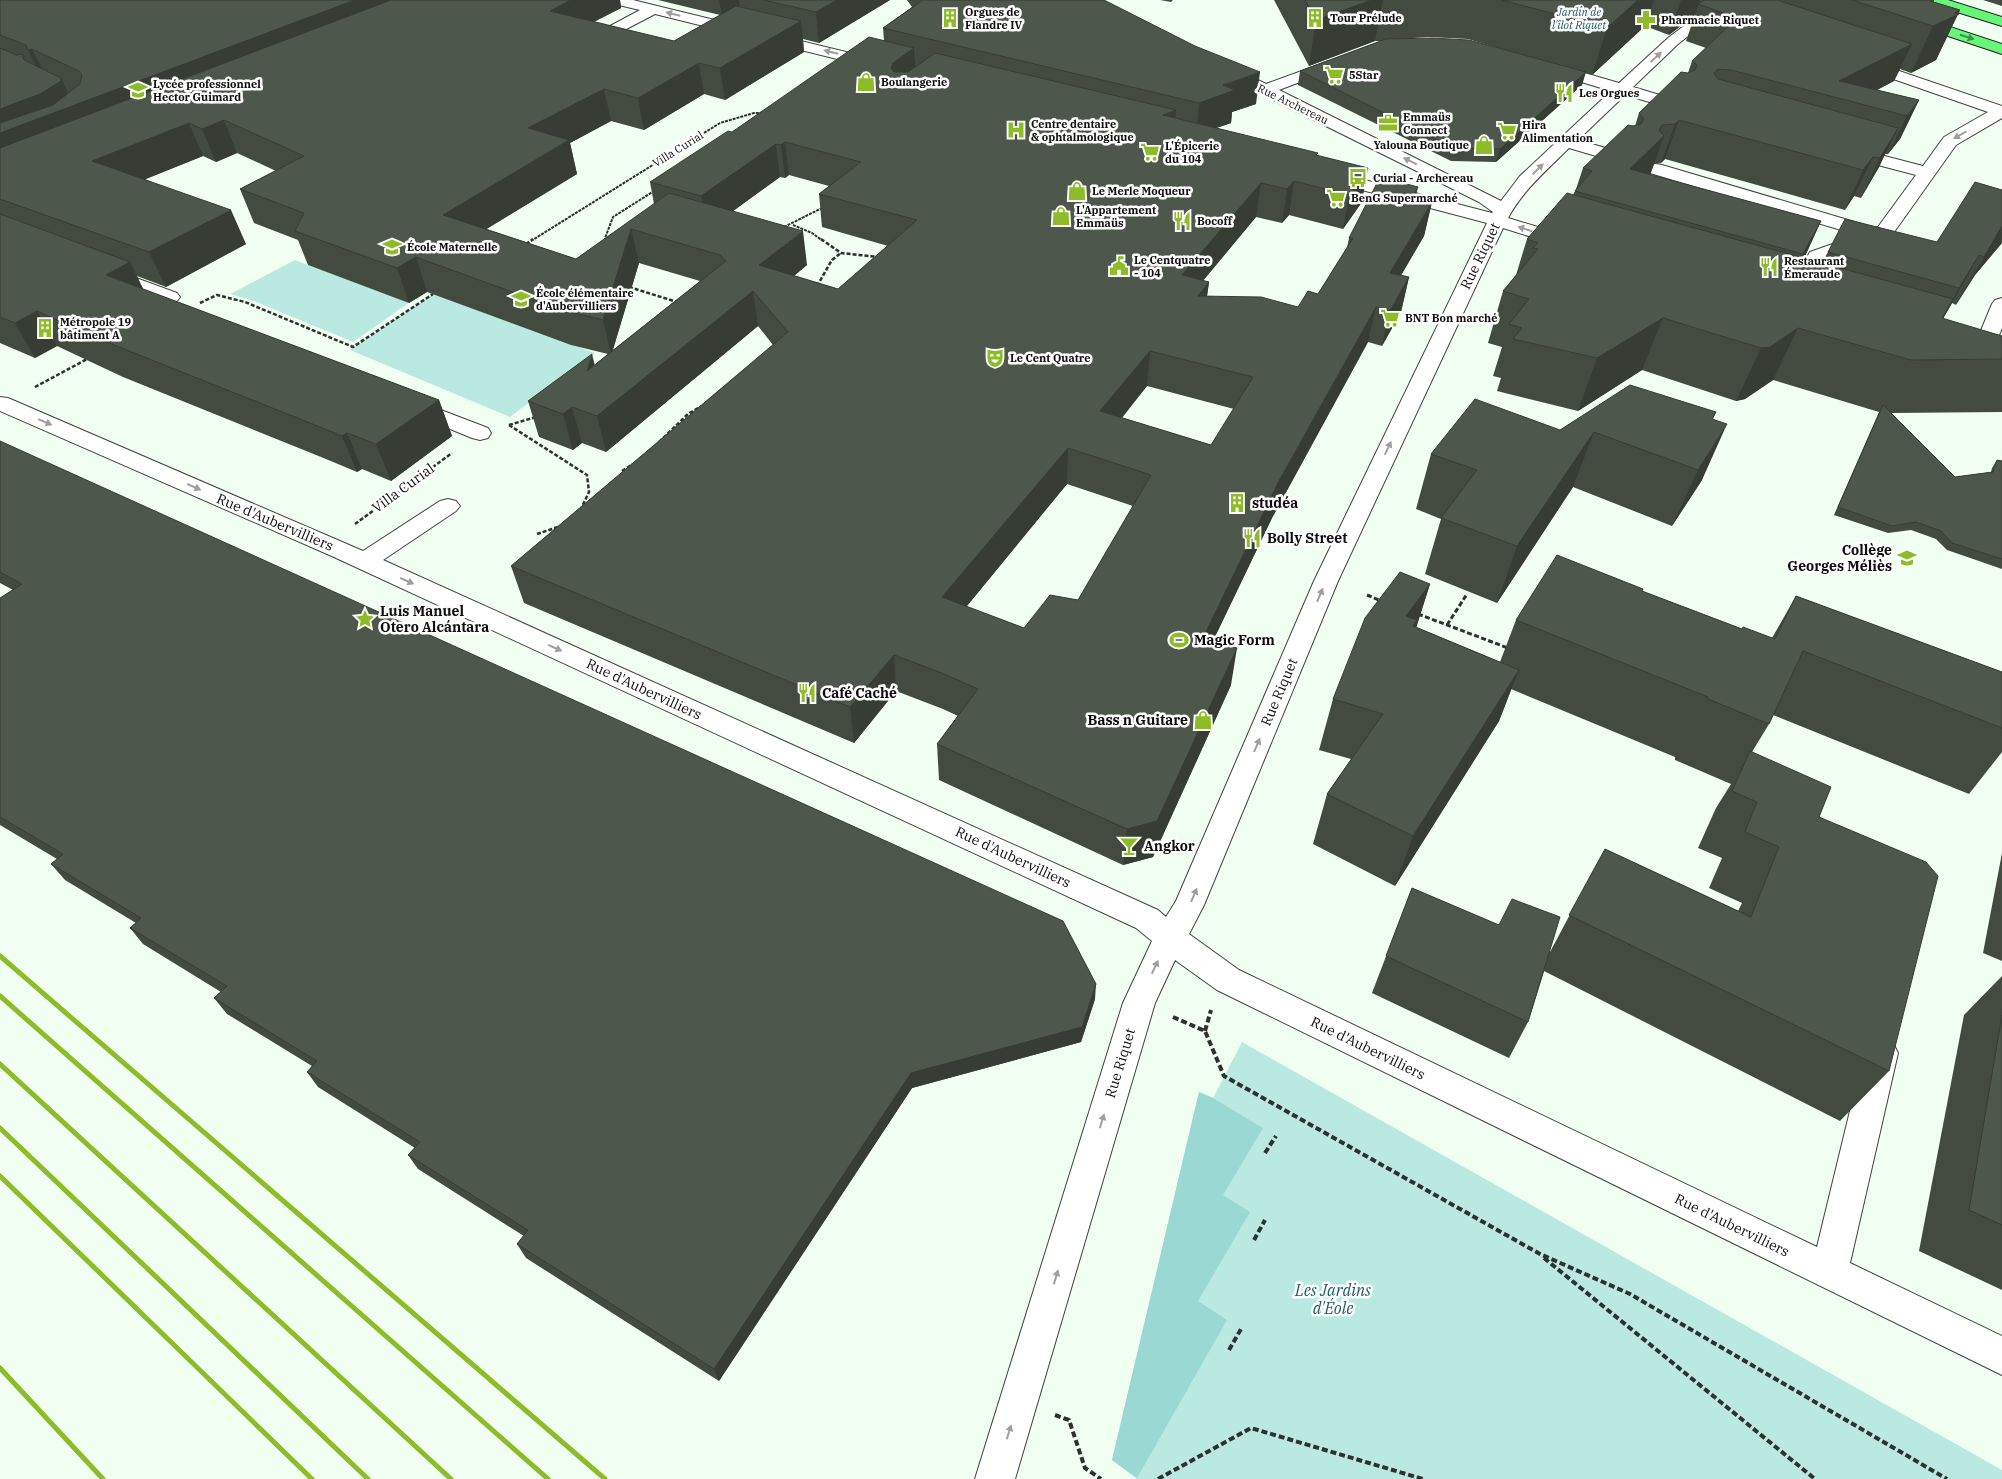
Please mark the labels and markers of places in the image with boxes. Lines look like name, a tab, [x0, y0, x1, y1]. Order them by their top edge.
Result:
place label: Orgues de Flandre IV	[965, 5, 1023, 32]
building icon: Orgues de Flandre IV	[939, 7, 961, 29]
building icon: Tour Prélude	[1304, 7, 1326, 29]
pharmacy icon: Pharmacie Riquet	[1635, 9, 1657, 31]
place label: Tour Prélude	[1330, 11, 1402, 25]
place label: Pharmacie Riquet	[1661, 13, 1759, 27]
supermarket icon: 5Star	[1323, 64, 1345, 86]
place label: 5Star	[1349, 68, 1379, 82]
shop icon: Boulangerie	[855, 71, 877, 93]
place label: Boulangerie	[881, 75, 947, 89]
place label: Lycée professionnel Hector Guimard	[153, 77, 261, 104]
school or university icon: Lycée professionnel Hector Guimard	[127, 79, 149, 101]
restaurant icon: Les Orgues	[1553, 82, 1575, 104]
place label: Les Orgues	[1579, 86, 1640, 100]
place label: Emmaüs Connect	[1403, 110, 1451, 137]
office icon: Emmaüs Connect	[1377, 112, 1399, 134]
place label: Centre dentaire & ophtalmologique	[1031, 117, 1134, 144]
place label: Hira Alimentation	[1522, 118, 1593, 145]
hospital icon: Centre dentaire & ophtalmologique	[1005, 119, 1027, 141]
supermarket icon: Hira Alimentation	[1496, 120, 1518, 142]
shop icon: Yalouna Boutique	[1473, 134, 1495, 156]
place label: L'Épicerie du 104	[1165, 138, 1219, 166]
place label: Yalouna Boutique	[1373, 138, 1469, 152]
supermarket icon: L'Épicerie du 104	[1139, 141, 1161, 163]
bus stop icon: Curial - Archereau	[1347, 167, 1369, 189]
place label: Curial - Archereau	[1373, 171, 1473, 185]
shop icon: Le Merle Moqueur	[1066, 180, 1088, 202]
place label: Le Merle Moqueur	[1092, 184, 1191, 198]
supermarket icon: BenG Supermarché	[1325, 187, 1347, 209]
place label: BenG Supermarché	[1351, 191, 1458, 205]
place label: L'Appartement Emmaüs	[1076, 203, 1156, 230]
shop icon: L'Appartement Emmaüs	[1050, 205, 1072, 227]
restaurant icon: Bocoff	[1171, 210, 1193, 232]
place label: Bocoff	[1197, 214, 1233, 228]
school or university icon: École Maternelle	[381, 236, 403, 258]
place label: École Maternelle	[407, 239, 498, 254]
place label: Le Centquatre - 104	[1134, 253, 1210, 280]
place label: Restaurant Émeraude	[1784, 254, 1844, 281]
public building icon: Le Centquatre - 104	[1108, 255, 1130, 277]
restaurant icon: Restaurant Émeraude	[1758, 256, 1780, 278]
place label: École élémentaire d'Aubervilliers	[536, 285, 634, 313]
school or university icon: École élémentaire d'Aubervilliers	[510, 288, 532, 310]
supermarket icon: BNT Bon marché	[1379, 307, 1401, 329]
place label: BNT Bon marché	[1405, 311, 1497, 325]
place label: Métropole 19 bâtiment A	[60, 315, 131, 342]
building icon: Métropole 19 bâtiment A	[34, 317, 56, 339]
theatre icon: Le Cent Quatre	[984, 347, 1006, 369]
place label: Le Cent Quatre	[1010, 351, 1090, 365]
building icon: studéa	[1226, 492, 1248, 514]
place label: studéa	[1252, 494, 1298, 512]
restaurant icon: Bolly Street	[1241, 527, 1263, 549]
place label: Bolly Street	[1267, 529, 1347, 547]
place label: Collège Georges Méliès	[1787, 541, 1892, 575]
school or university icon: Collège Georges Méliès	[1896, 547, 1918, 569]
place label: Luis Manuel Otero Alcántara	[380, 602, 489, 636]
place icon: Luis Manuel Otero Alcántara	[354, 608, 376, 630]
sports icon: Magic Form	[1168, 629, 1190, 651]
place label: Magic Form	[1194, 631, 1275, 649]
restaurant icon: Café Caché	[796, 682, 818, 704]
place label: Café Caché	[822, 684, 897, 702]
shop icon: Bass n Guitare	[1192, 709, 1214, 731]
place label: Bass n Guitare	[1088, 711, 1188, 729]
bar icon: Angkor	[1118, 835, 1140, 857]
place label: Angkor	[1144, 837, 1195, 855]

